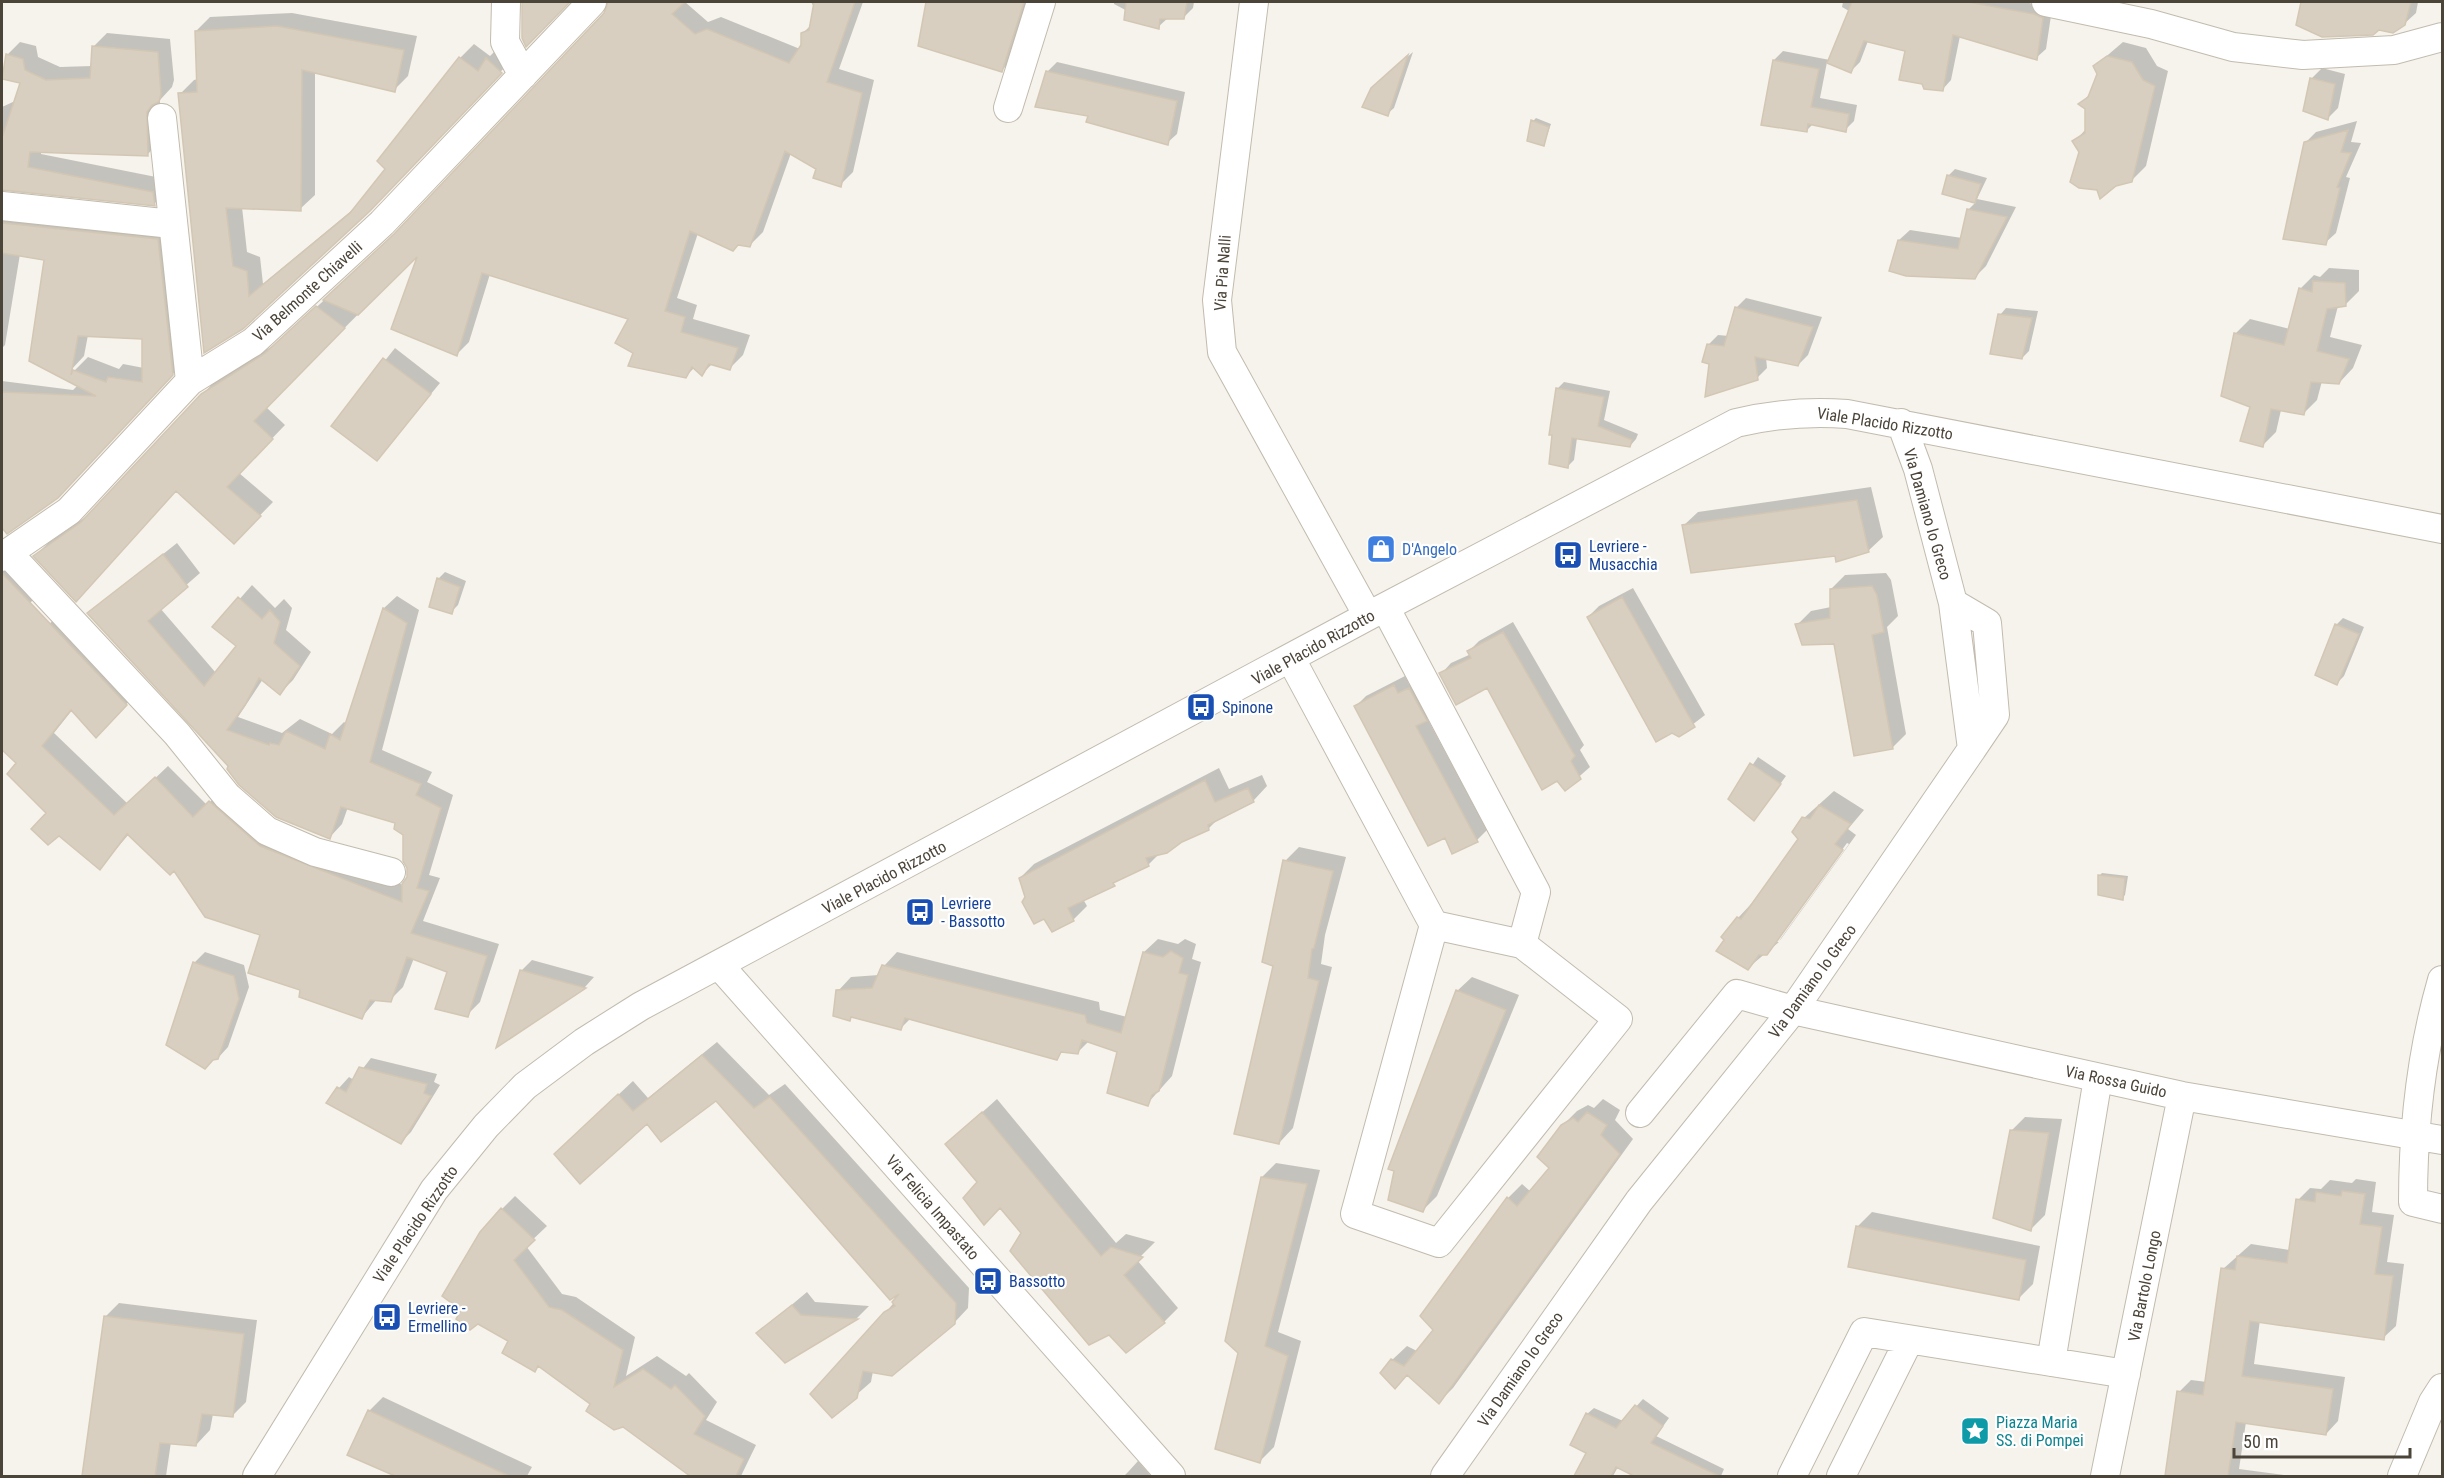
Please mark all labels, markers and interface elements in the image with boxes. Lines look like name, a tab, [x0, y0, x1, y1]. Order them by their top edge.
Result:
street label: Via Pia Nalli	[1210, 234, 1235, 312]
street label: Via Belmonte Chiavelli	[249, 237, 366, 346]
street label: Viale Placido Rizzotto	[1816, 403, 1954, 444]
street label: Via Damiano lo Greco	[1900, 446, 1955, 582]
shop icon: D'Angelo	[1365, 533, 1397, 565]
place label: Levriere - Musacchia	[1589, 537, 1658, 574]
bus stop icon: Levriere - Musacchia	[1552, 539, 1584, 571]
place label: D'Angelo	[1402, 540, 1457, 559]
street label: Viale Placido Rizzotto	[1248, 606, 1378, 689]
bus stop icon: Spinone	[1185, 691, 1217, 723]
place label: Spinone	[1222, 698, 1273, 717]
street label: Viale Placido Rizzotto	[819, 837, 949, 918]
place label: Levriere - Bassotto	[941, 894, 1005, 931]
bus stop icon: Levriere - Bassotto	[904, 896, 936, 928]
street label: Via Damiano lo Greco	[1765, 921, 1860, 1042]
street label: Via Rossa Guido	[2063, 1061, 2168, 1102]
street label: Via Felicia Impastato	[882, 1151, 983, 1264]
street label: Viale Placido Rizzotto	[369, 1162, 462, 1287]
street label: Via Bartolo Longo	[2124, 1229, 2165, 1343]
bus stop icon: Bassotto	[972, 1265, 1004, 1297]
place label: Bassotto	[1009, 1272, 1065, 1291]
place label: Levriere - Ermellino	[408, 1299, 467, 1336]
bus stop icon: Levriere - Ermellino	[371, 1301, 403, 1333]
street label: Via Damiano lo Greco	[1474, 1308, 1567, 1430]
place label: Piazza Maria SS. di Pompei	[1996, 1413, 2084, 1450]
place icon: Piazza Maria SS. di Pompei	[1959, 1415, 1991, 1447]
scale bar	[2234, 1421, 2410, 1459]
text: 50 m	[2243, 1431, 2278, 1452]

